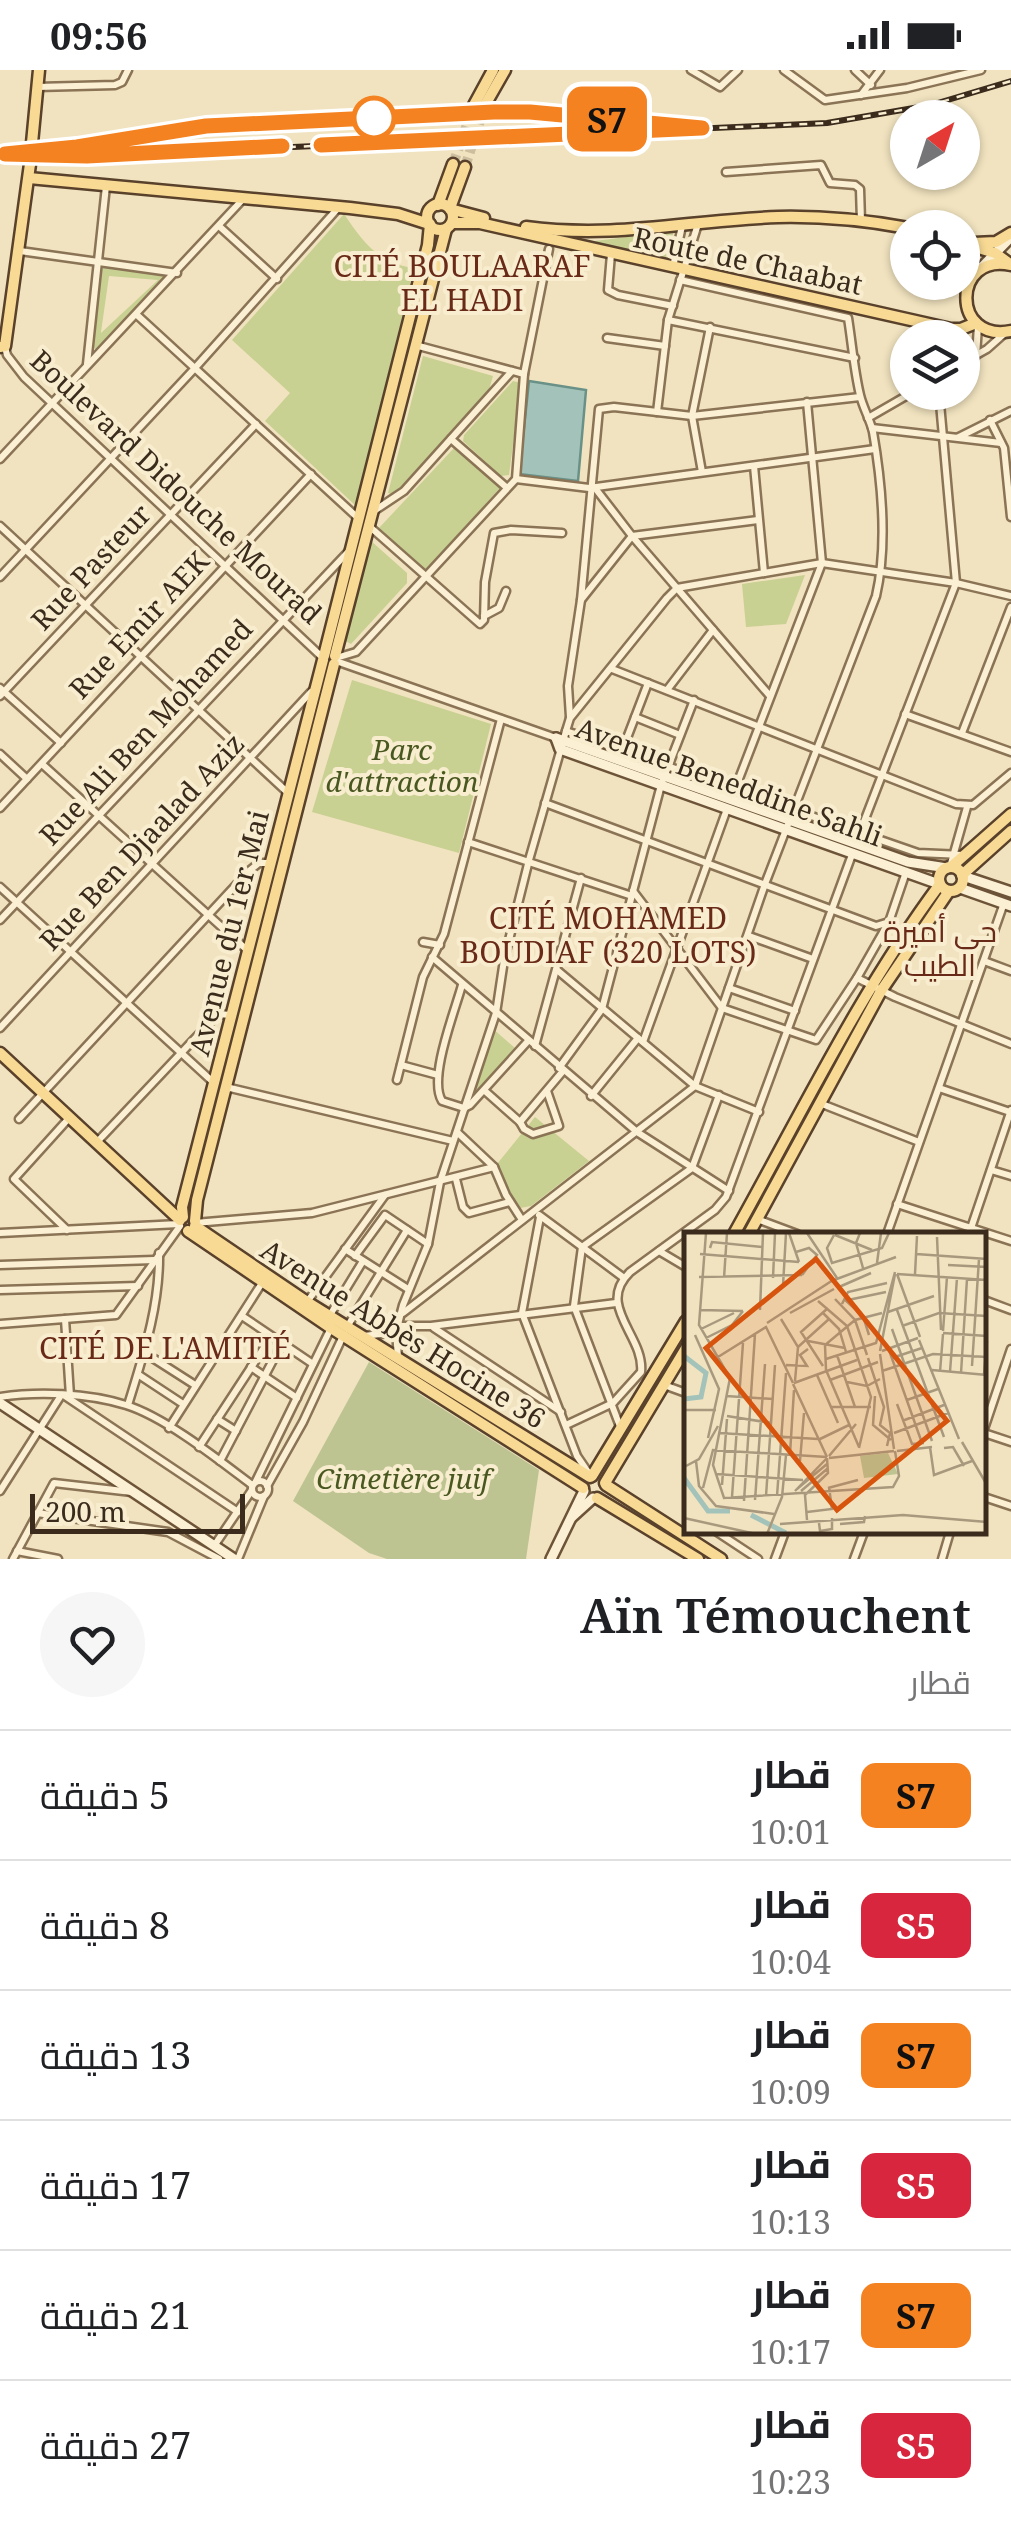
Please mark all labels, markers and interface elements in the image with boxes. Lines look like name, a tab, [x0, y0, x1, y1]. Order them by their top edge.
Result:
text: 09:56	[50, 9, 147, 61]
line badge: S7	[562, 87, 652, 152]
text: S7	[587, 96, 627, 143]
unlabelled marker	[353, 97, 395, 139]
north arrow	[890, 100, 980, 190]
map controls	[890, 100, 980, 410]
button: locate	[890, 210, 980, 300]
street label: Route de Chaabat	[630, 217, 866, 303]
district label: CITÉ BOULAARAF EL HADI	[333, 245, 591, 320]
button: layers	[890, 320, 980, 410]
street label: Boulevard Didouche Mourad	[23, 341, 331, 632]
street label: Rue Pasteur	[22, 495, 159, 638]
street label: Rue Emir AEK	[60, 542, 217, 706]
street label: Rue Ali Ben Mohamed	[30, 610, 260, 853]
street label: Avenue Beneddine Sahli	[571, 708, 888, 854]
street label: Rue Ben Djaalad Aziz	[31, 725, 252, 958]
park label: Parc d'attraction	[325, 730, 479, 800]
street label: Avenue du 1er Mai	[179, 806, 277, 1059]
district label: CITÉ MOHAMED BOUDIAF (320 LOTS)	[460, 897, 756, 972]
district label: حي أميرة الطيب	[883, 910, 997, 985]
street label: Avenue Abbès Hocine 36	[254, 1230, 553, 1436]
inset map	[684, 1232, 986, 1534]
district label: CITÉ DE L'AMITIÉ	[39, 1327, 291, 1368]
park label: Cimetière juif	[316, 1459, 495, 1497]
scale bar	[30, 1489, 245, 1534]
text: 200 m	[45, 1492, 126, 1530]
text: Aïn Témouchent	[580, 1582, 971, 1647]
button: heart	[40, 1592, 145, 1697]
text: قطار	[910, 1660, 971, 1703]
text: قطار	[752, 1747, 831, 1799]
text: 5 دقيقة	[40, 1768, 170, 1820]
text: S7	[896, 1772, 936, 1819]
text: 10:01	[750, 1810, 831, 1853]
text: قطار	[752, 1877, 831, 1929]
text: 8 دقيقة	[40, 1898, 170, 1950]
text: S5	[896, 1902, 936, 1949]
text: 10:04	[750, 1940, 831, 1983]
text: قطار	[752, 2007, 831, 2059]
text: 13 دقيقة	[40, 2028, 191, 2080]
text: S7	[896, 2032, 936, 2079]
text: 10:09	[750, 2070, 831, 2113]
text: قطار	[752, 2137, 831, 2189]
text: 17 دقيقة	[40, 2158, 191, 2210]
text: S5	[896, 2162, 936, 2209]
text: 10:13	[750, 2200, 831, 2243]
text: قطار	[752, 2267, 831, 2319]
text: 21 دقيقة	[40, 2288, 191, 2340]
text: S7	[896, 2292, 936, 2339]
text: 10:17	[750, 2330, 831, 2373]
text: قطار	[752, 2397, 831, 2449]
text: 27 دقيقة	[40, 2418, 191, 2470]
text: S5	[896, 2422, 936, 2469]
text: 10:23	[750, 2460, 831, 2503]

